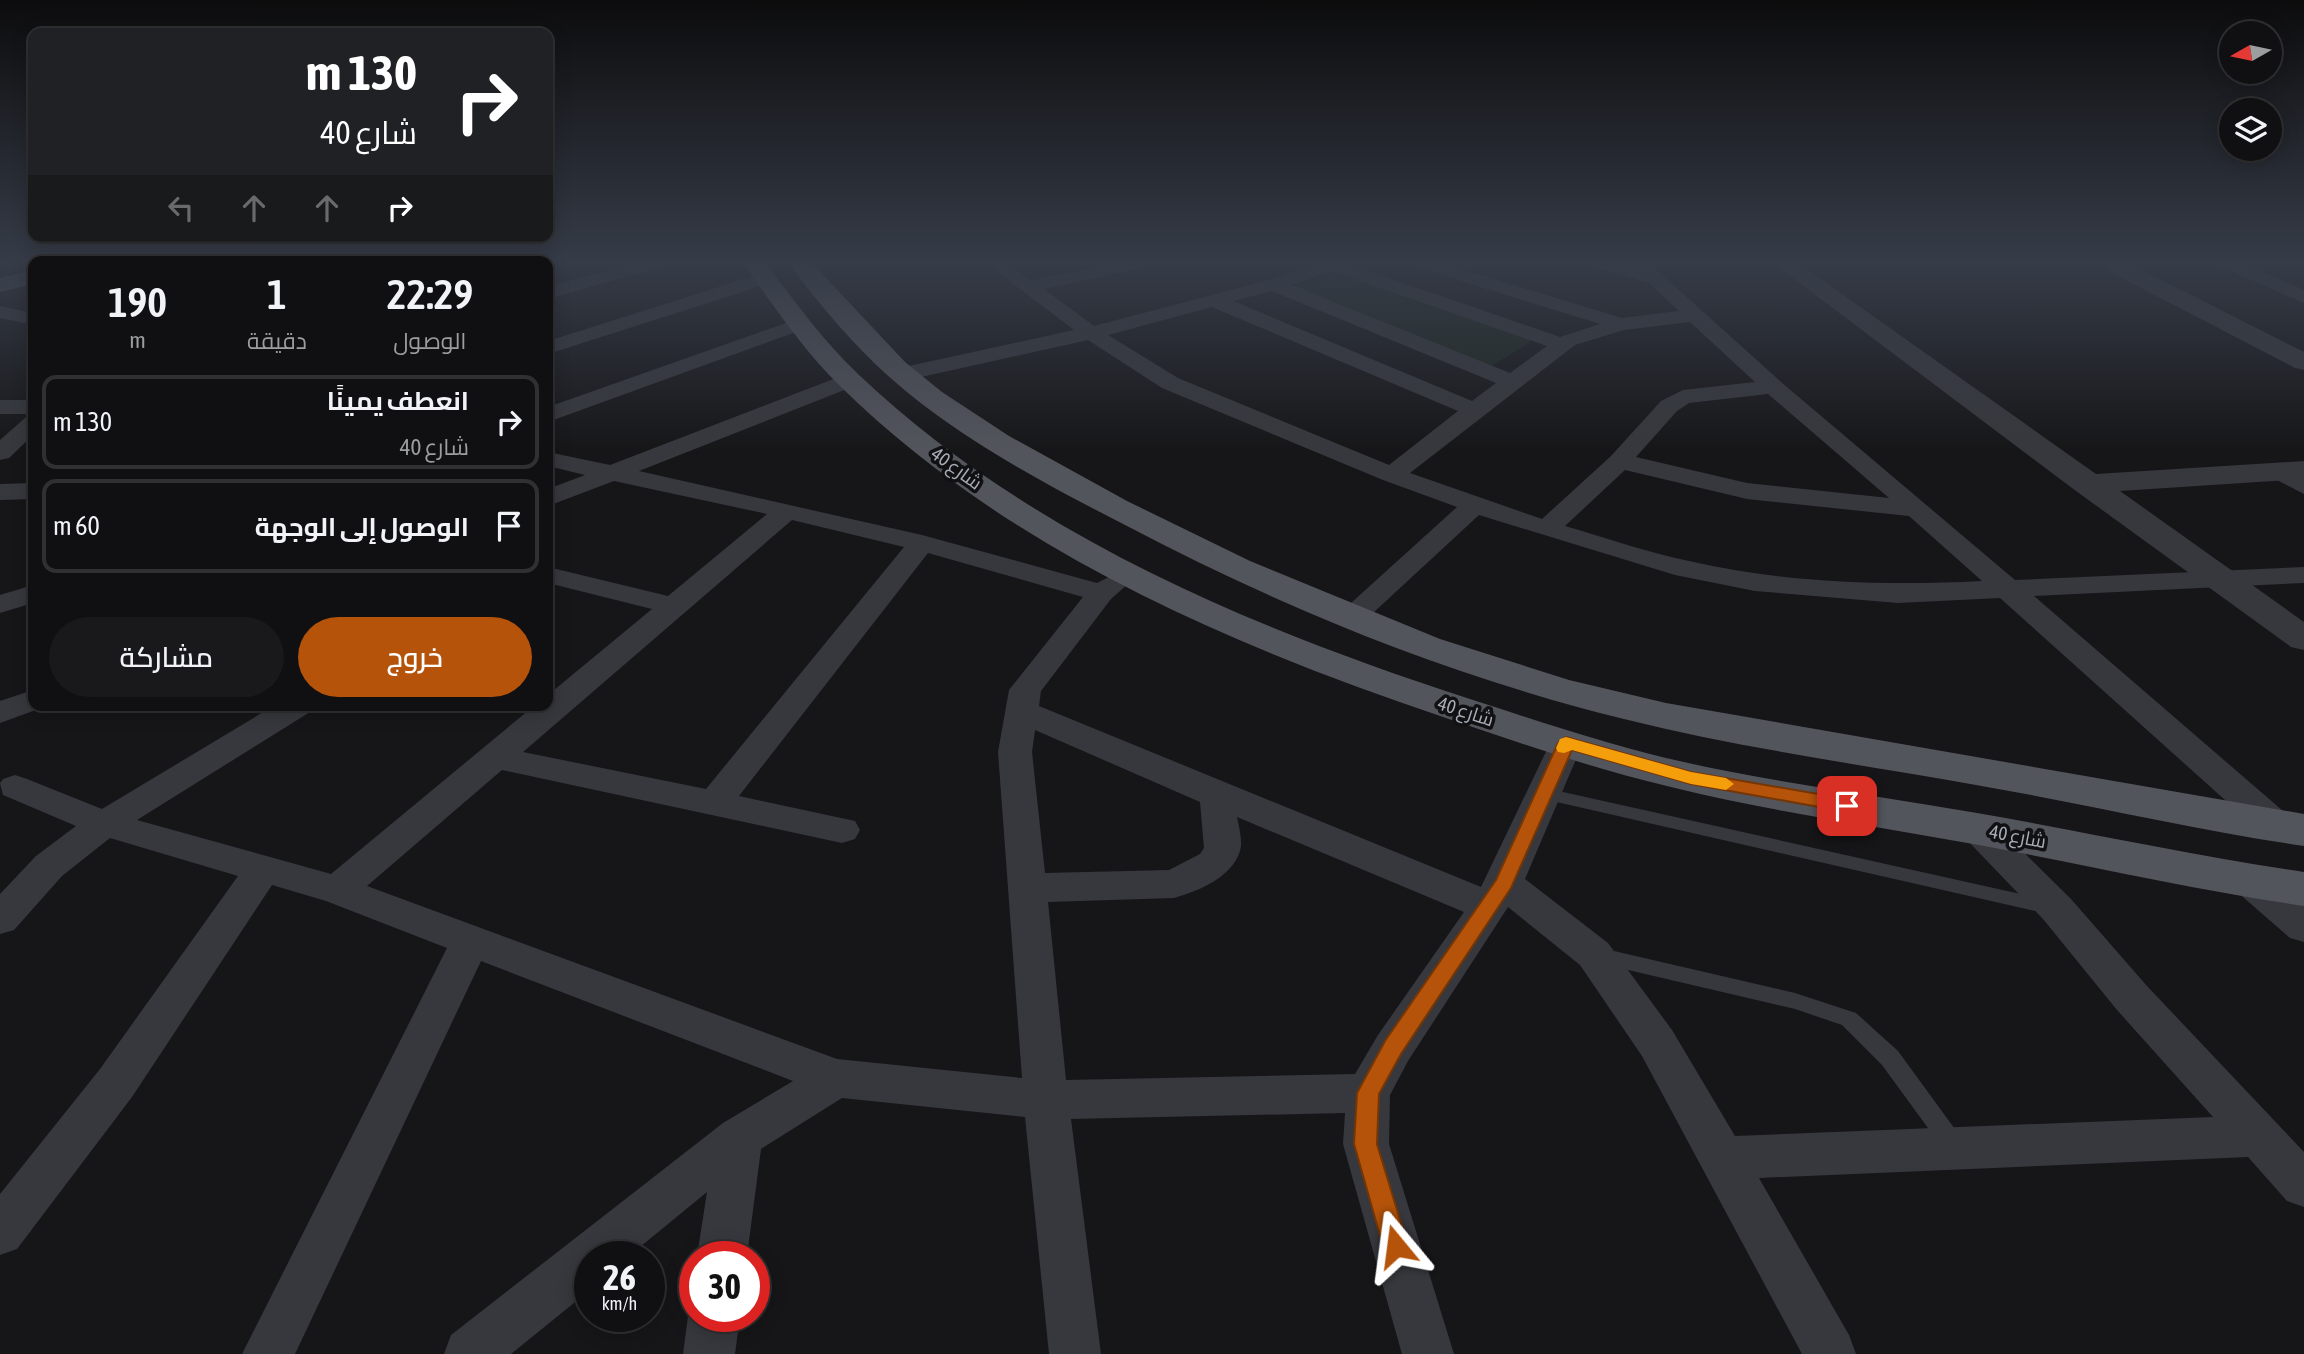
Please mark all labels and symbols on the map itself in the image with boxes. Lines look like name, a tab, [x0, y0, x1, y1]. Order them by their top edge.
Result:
north arrow	[2219, 21, 2282, 84]
street label: شارع 40	[926, 442, 987, 496]
street label: شارع 40	[1434, 692, 1497, 733]
pin	[1817, 776, 1877, 836]
street label: شارع 40	[1987, 820, 2048, 855]
position arrow	[1359, 1209, 1433, 1283]
speed limit sign: 30	[679, 1241, 770, 1332]

